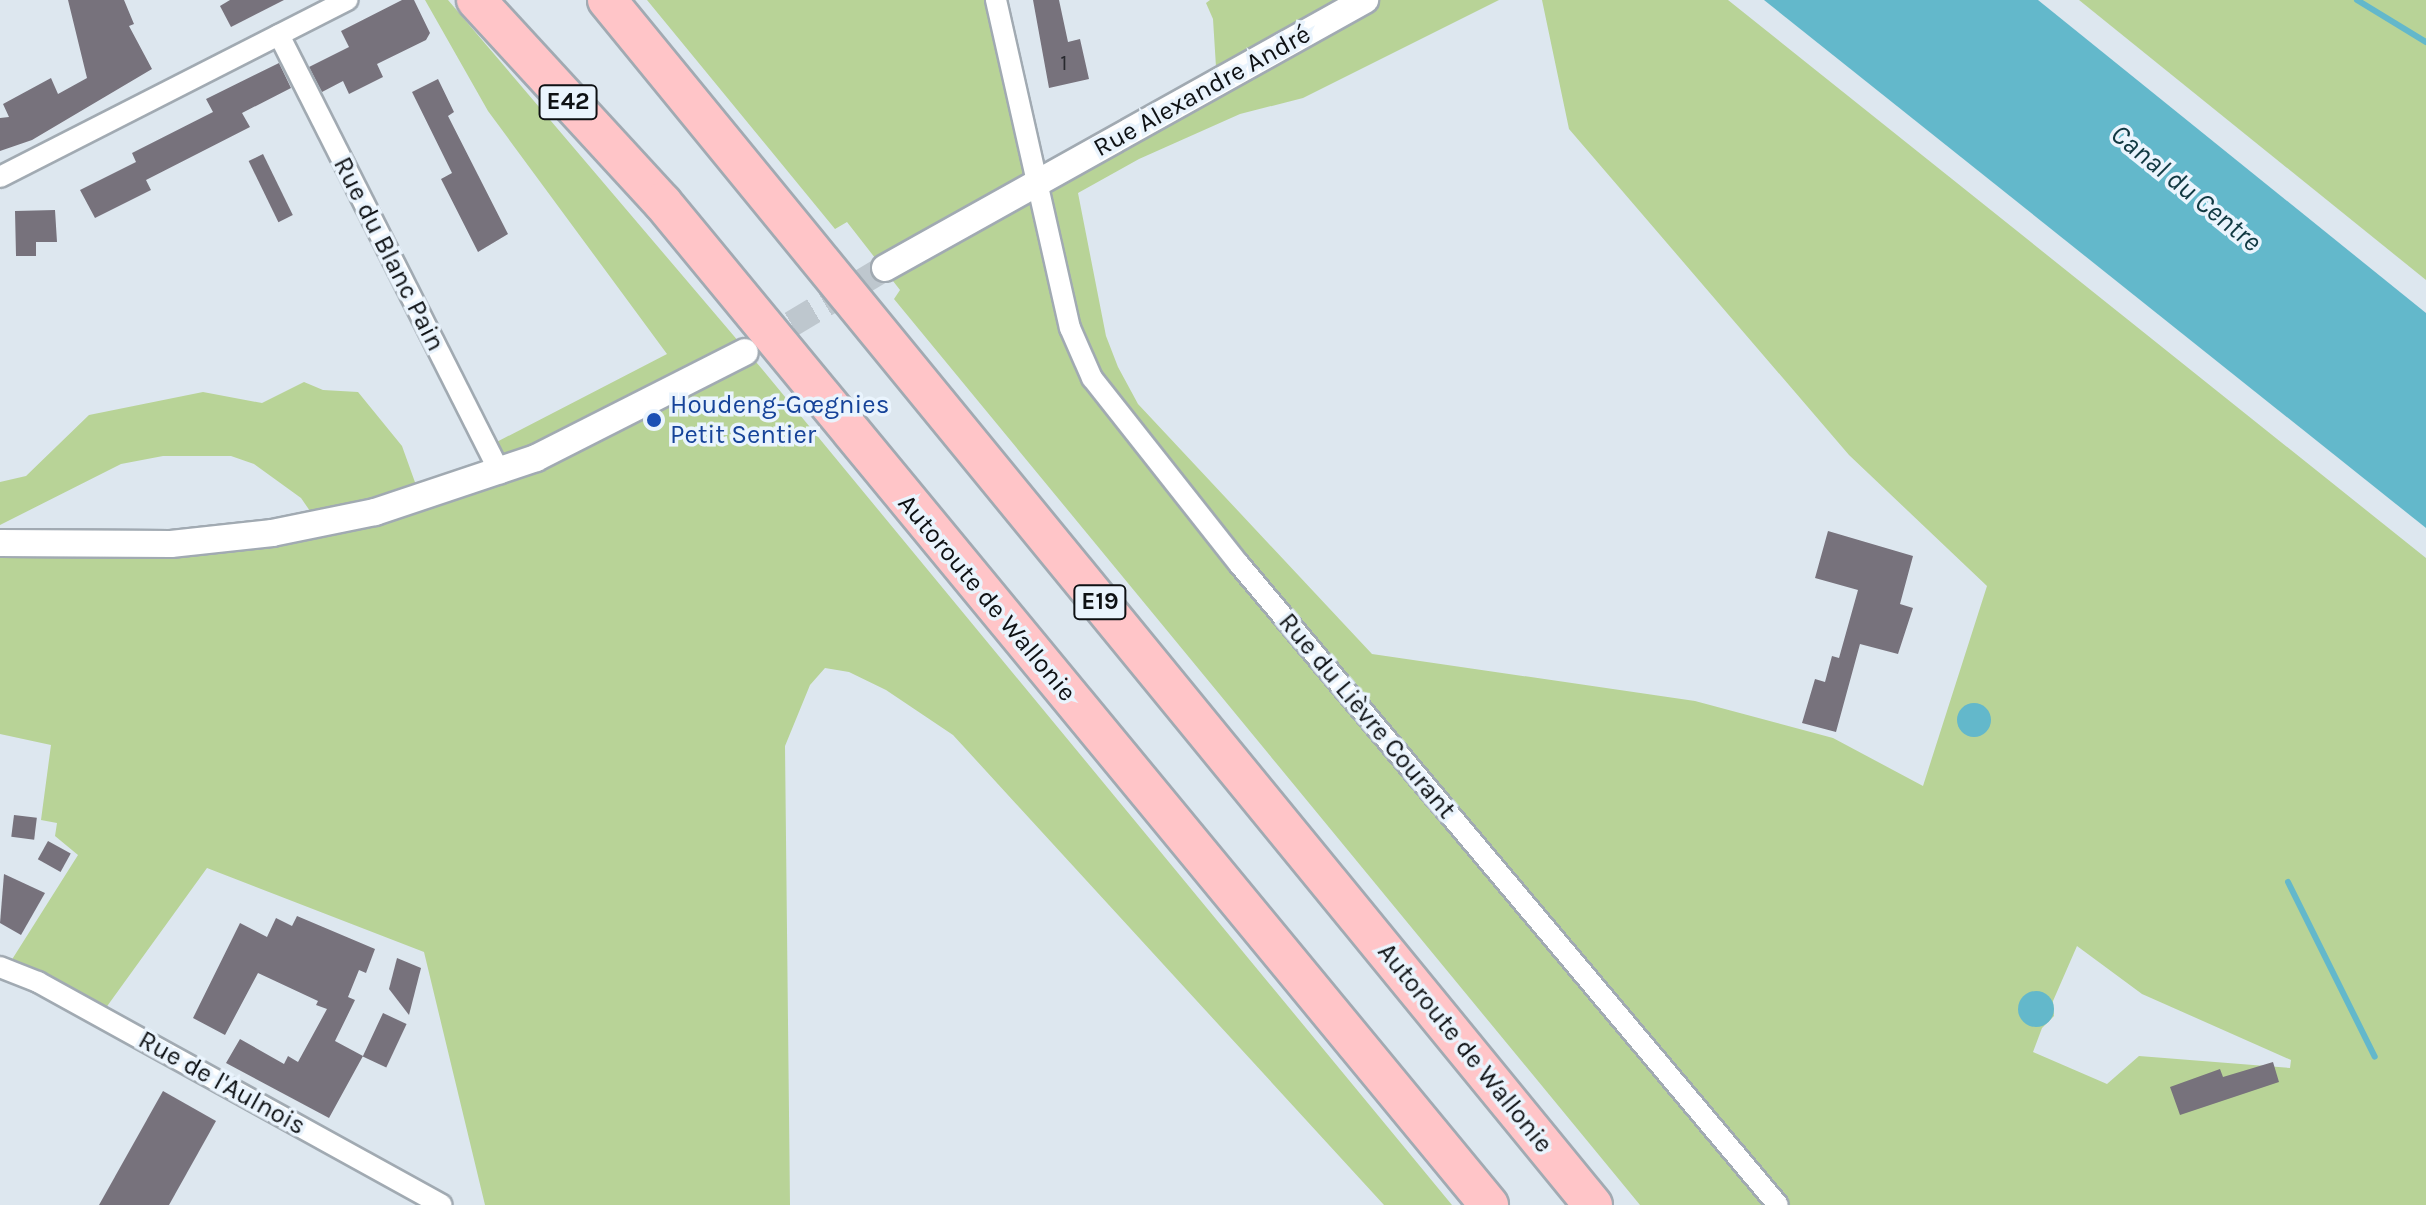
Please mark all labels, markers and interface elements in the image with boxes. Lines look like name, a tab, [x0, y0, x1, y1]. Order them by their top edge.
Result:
street label: Rue Alexandre André	[1088, 18, 1316, 164]
house number: 1	[1060, 51, 1068, 77]
road number: E42	[538, 82, 598, 122]
water label: Canal du Centre	[2104, 117, 2268, 259]
street label: Rue du Blanc Pain	[327, 152, 451, 356]
place label: Houdeng-Gœgnies Petit Sentier	[670, 389, 889, 450]
marker: Houdeng-Gœgnies Petit Sentier	[645, 411, 663, 429]
street label: Autoroute de Wallonie	[891, 488, 1083, 708]
road number: E19	[1072, 582, 1128, 622]
street label: Rue du Lièvre Courant	[1272, 607, 1462, 825]
street label: Autoroute de Wallonie	[1371, 937, 1559, 1159]
street label: Rue de l'Aulnois	[133, 1024, 311, 1142]

